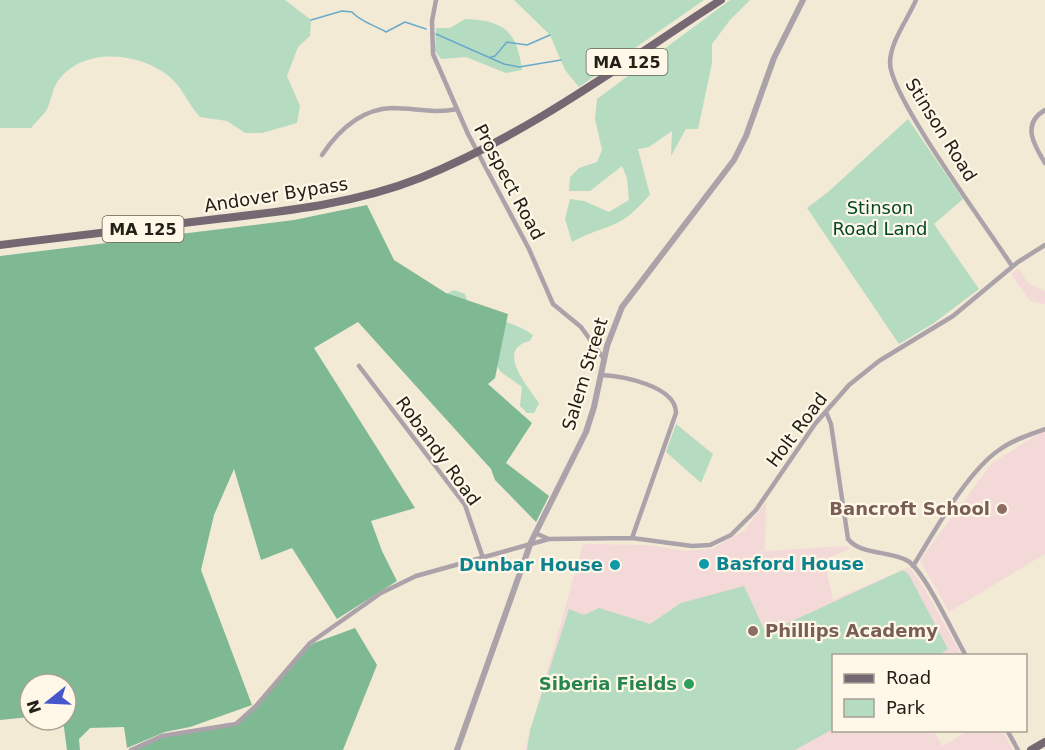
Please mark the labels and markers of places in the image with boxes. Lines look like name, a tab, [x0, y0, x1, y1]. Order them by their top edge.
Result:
place label: Bancroft School	[829, 498, 990, 519]
marker: Bancroft School	[995, 502, 1009, 516]
place label: Basford House	[716, 553, 864, 574]
place label: Dunbar House	[459, 554, 603, 575]
marker: Basford House	[697, 557, 711, 571]
marker: Dunbar House	[608, 558, 622, 572]
place label: Phillips Academy	[765, 620, 938, 641]
marker: Phillips Academy	[746, 624, 760, 638]
place label: Siberia Fields	[539, 673, 677, 694]
marker: Siberia Fields	[682, 677, 696, 691]

